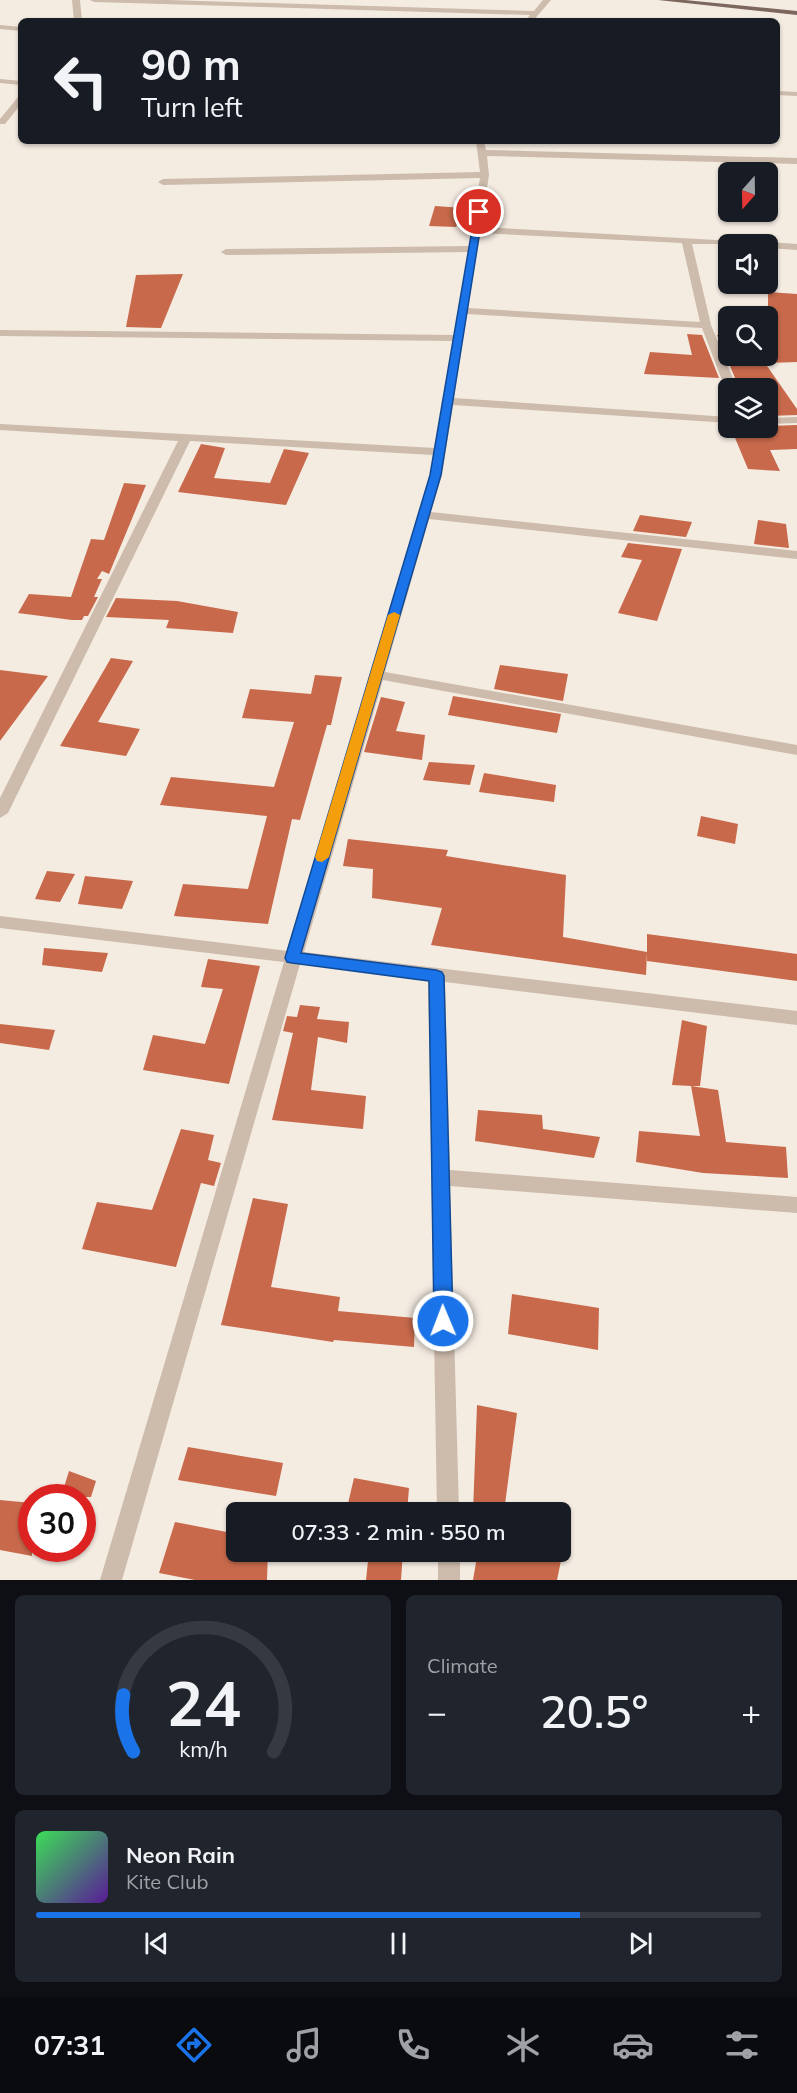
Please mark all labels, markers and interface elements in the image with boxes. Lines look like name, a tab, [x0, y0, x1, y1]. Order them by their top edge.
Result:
text: 90 m	[141, 38, 241, 91]
icon: left	[42, 42, 120, 120]
text: Turn left	[141, 90, 243, 124]
north arrow	[718, 162, 778, 222]
map controls	[718, 162, 778, 438]
pin	[453, 186, 504, 237]
icon: arrive	[462, 195, 495, 228]
button: sound	[718, 234, 778, 294]
button: search	[718, 306, 778, 366]
button: layers	[718, 378, 778, 438]
position arrow	[411, 1289, 475, 1353]
speed limit sign: 30	[18, 1484, 96, 1562]
text: 07:33 · 2 min · 550 m	[291, 1518, 506, 1546]
text: Climate	[427, 1653, 498, 1678]
text: 24	[166, 1663, 240, 1742]
text: 20.5°	[540, 1683, 648, 1739]
text: −	[427, 1691, 447, 1732]
text: +	[741, 1691, 761, 1732]
text: km/h	[179, 1735, 227, 1762]
text: Neon Rain	[126, 1841, 235, 1869]
text: Kite Club	[126, 1869, 208, 1894]
icon: previous	[140, 1927, 173, 1960]
icon: pause	[382, 1927, 415, 1960]
icon: next	[624, 1927, 657, 1960]
icon: directions	[173, 2024, 215, 2066]
icon: music	[283, 2024, 325, 2066]
icon: phone	[392, 2024, 434, 2066]
icon: climate	[502, 2024, 544, 2066]
icon: car	[612, 2024, 654, 2066]
icon: filters	[721, 2024, 763, 2066]
text: 07:31	[34, 2028, 105, 2062]

